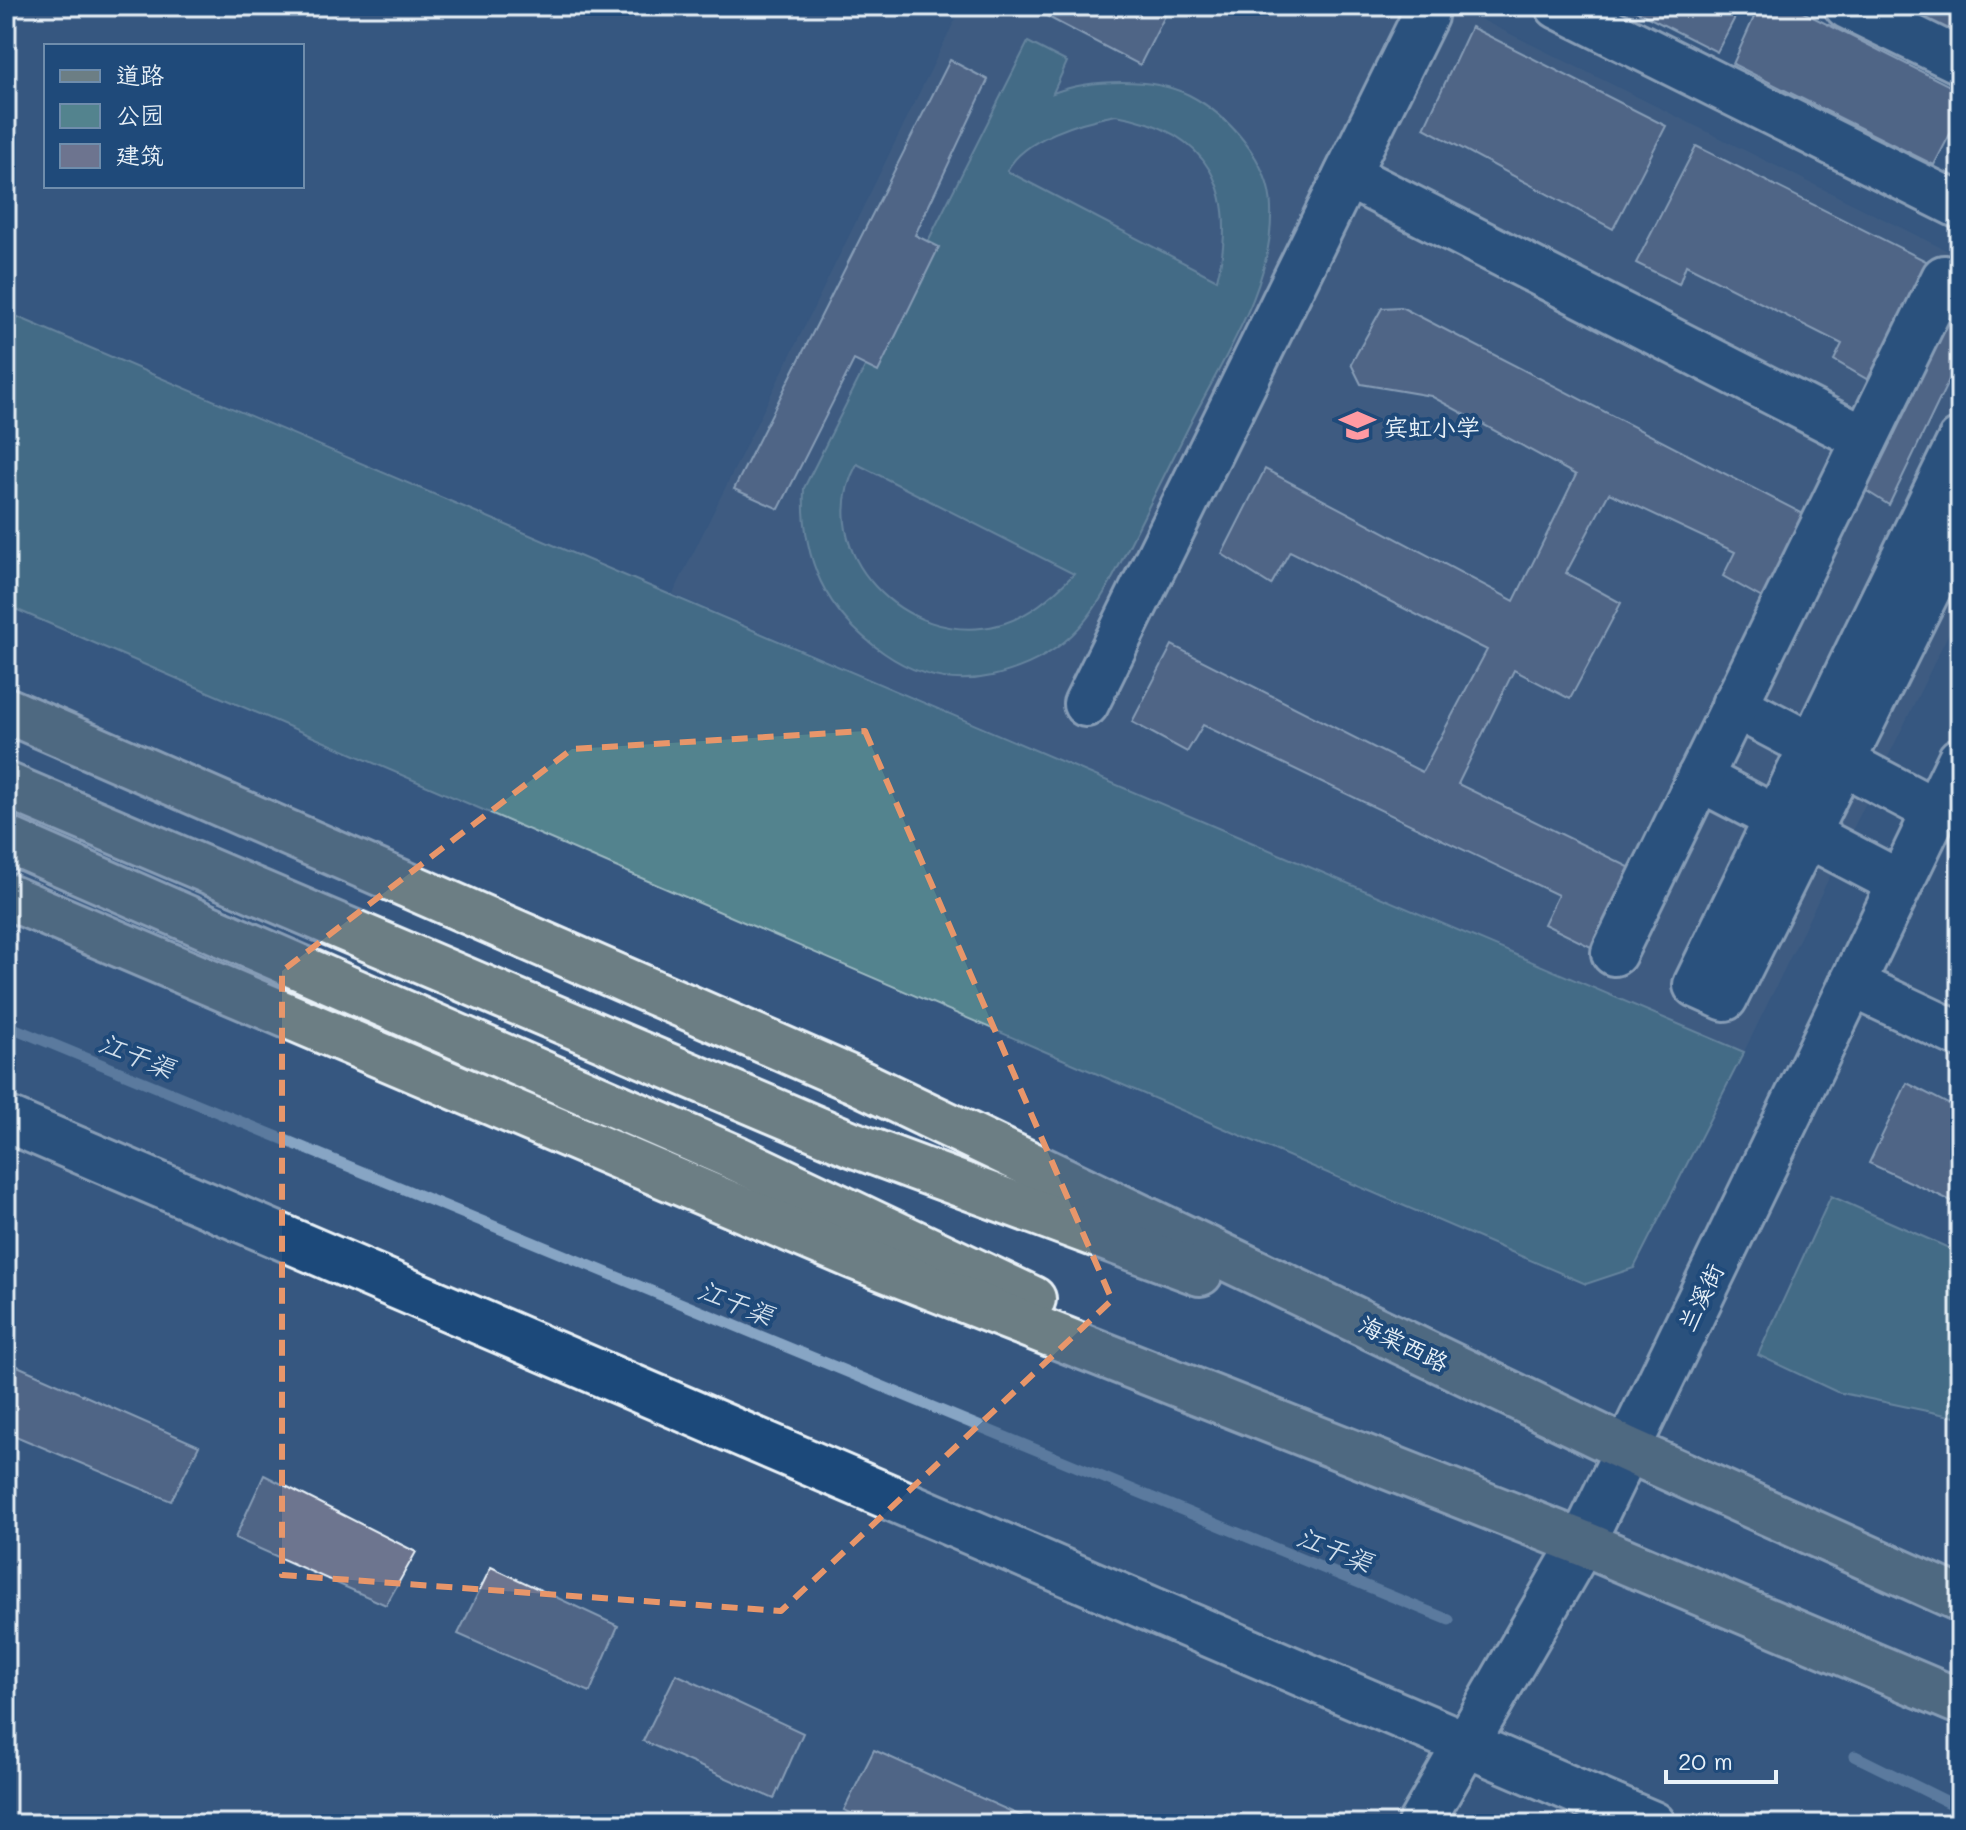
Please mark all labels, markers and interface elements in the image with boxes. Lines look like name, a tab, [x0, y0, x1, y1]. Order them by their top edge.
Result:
legend	[44, 44, 304, 188]
text: 道路	[116, 59, 164, 90]
text: 公园	[116, 99, 164, 130]
text: 建筑	[116, 139, 164, 170]
school or university icon: 宾虹小学	[1339, 407, 1377, 445]
place label: 宾虹小学	[1384, 411, 1480, 442]
water label: 江干渠	[94, 1025, 181, 1086]
street label: 兰溪街	[1670, 1258, 1730, 1336]
water label: 江干渠	[693, 1272, 780, 1333]
street label: 海棠西路	[1354, 1308, 1454, 1378]
water label: 江干渠	[1292, 1519, 1379, 1580]
scale bar	[1666, 1734, 1776, 1784]
text: 20 m	[1678, 1745, 1733, 1776]

